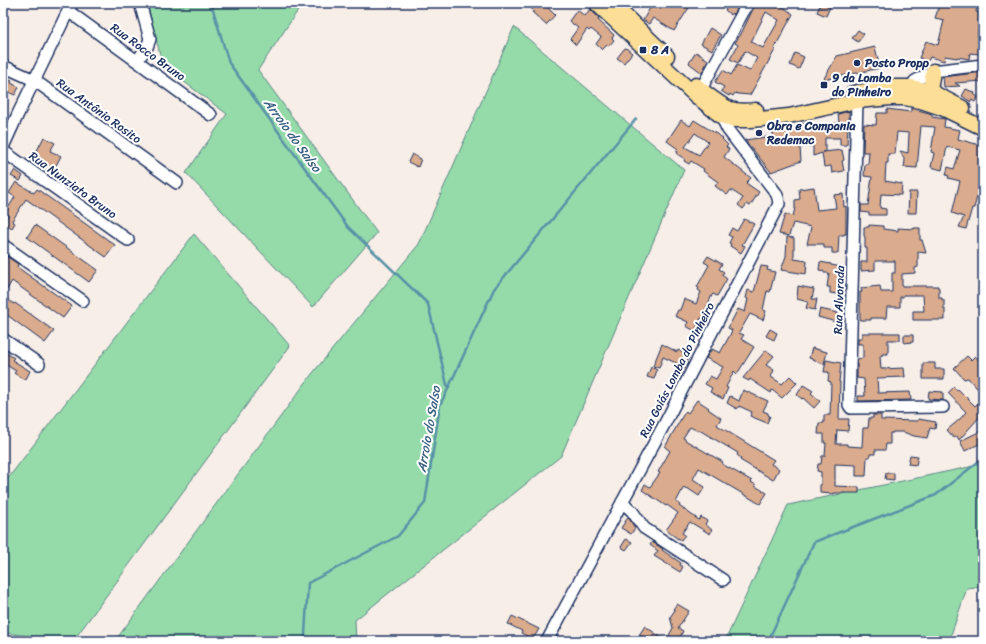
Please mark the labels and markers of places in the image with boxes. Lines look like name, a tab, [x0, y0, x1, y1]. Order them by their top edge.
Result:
place label: 8 A	[650, 39, 669, 61]
marker: 8 A	[638, 45, 648, 55]
place label: Posto Propp	[865, 52, 930, 74]
marker: Posto Propp	[852, 58, 862, 68]
place label: 9 da Lomba do Pinheiro	[832, 67, 892, 103]
marker: 9 da Lomba do Pinheiro	[819, 80, 829, 90]
place label: Obra e Compania Redemac	[766, 115, 857, 151]
marker: Obra e Compania Redemac	[754, 128, 764, 138]

